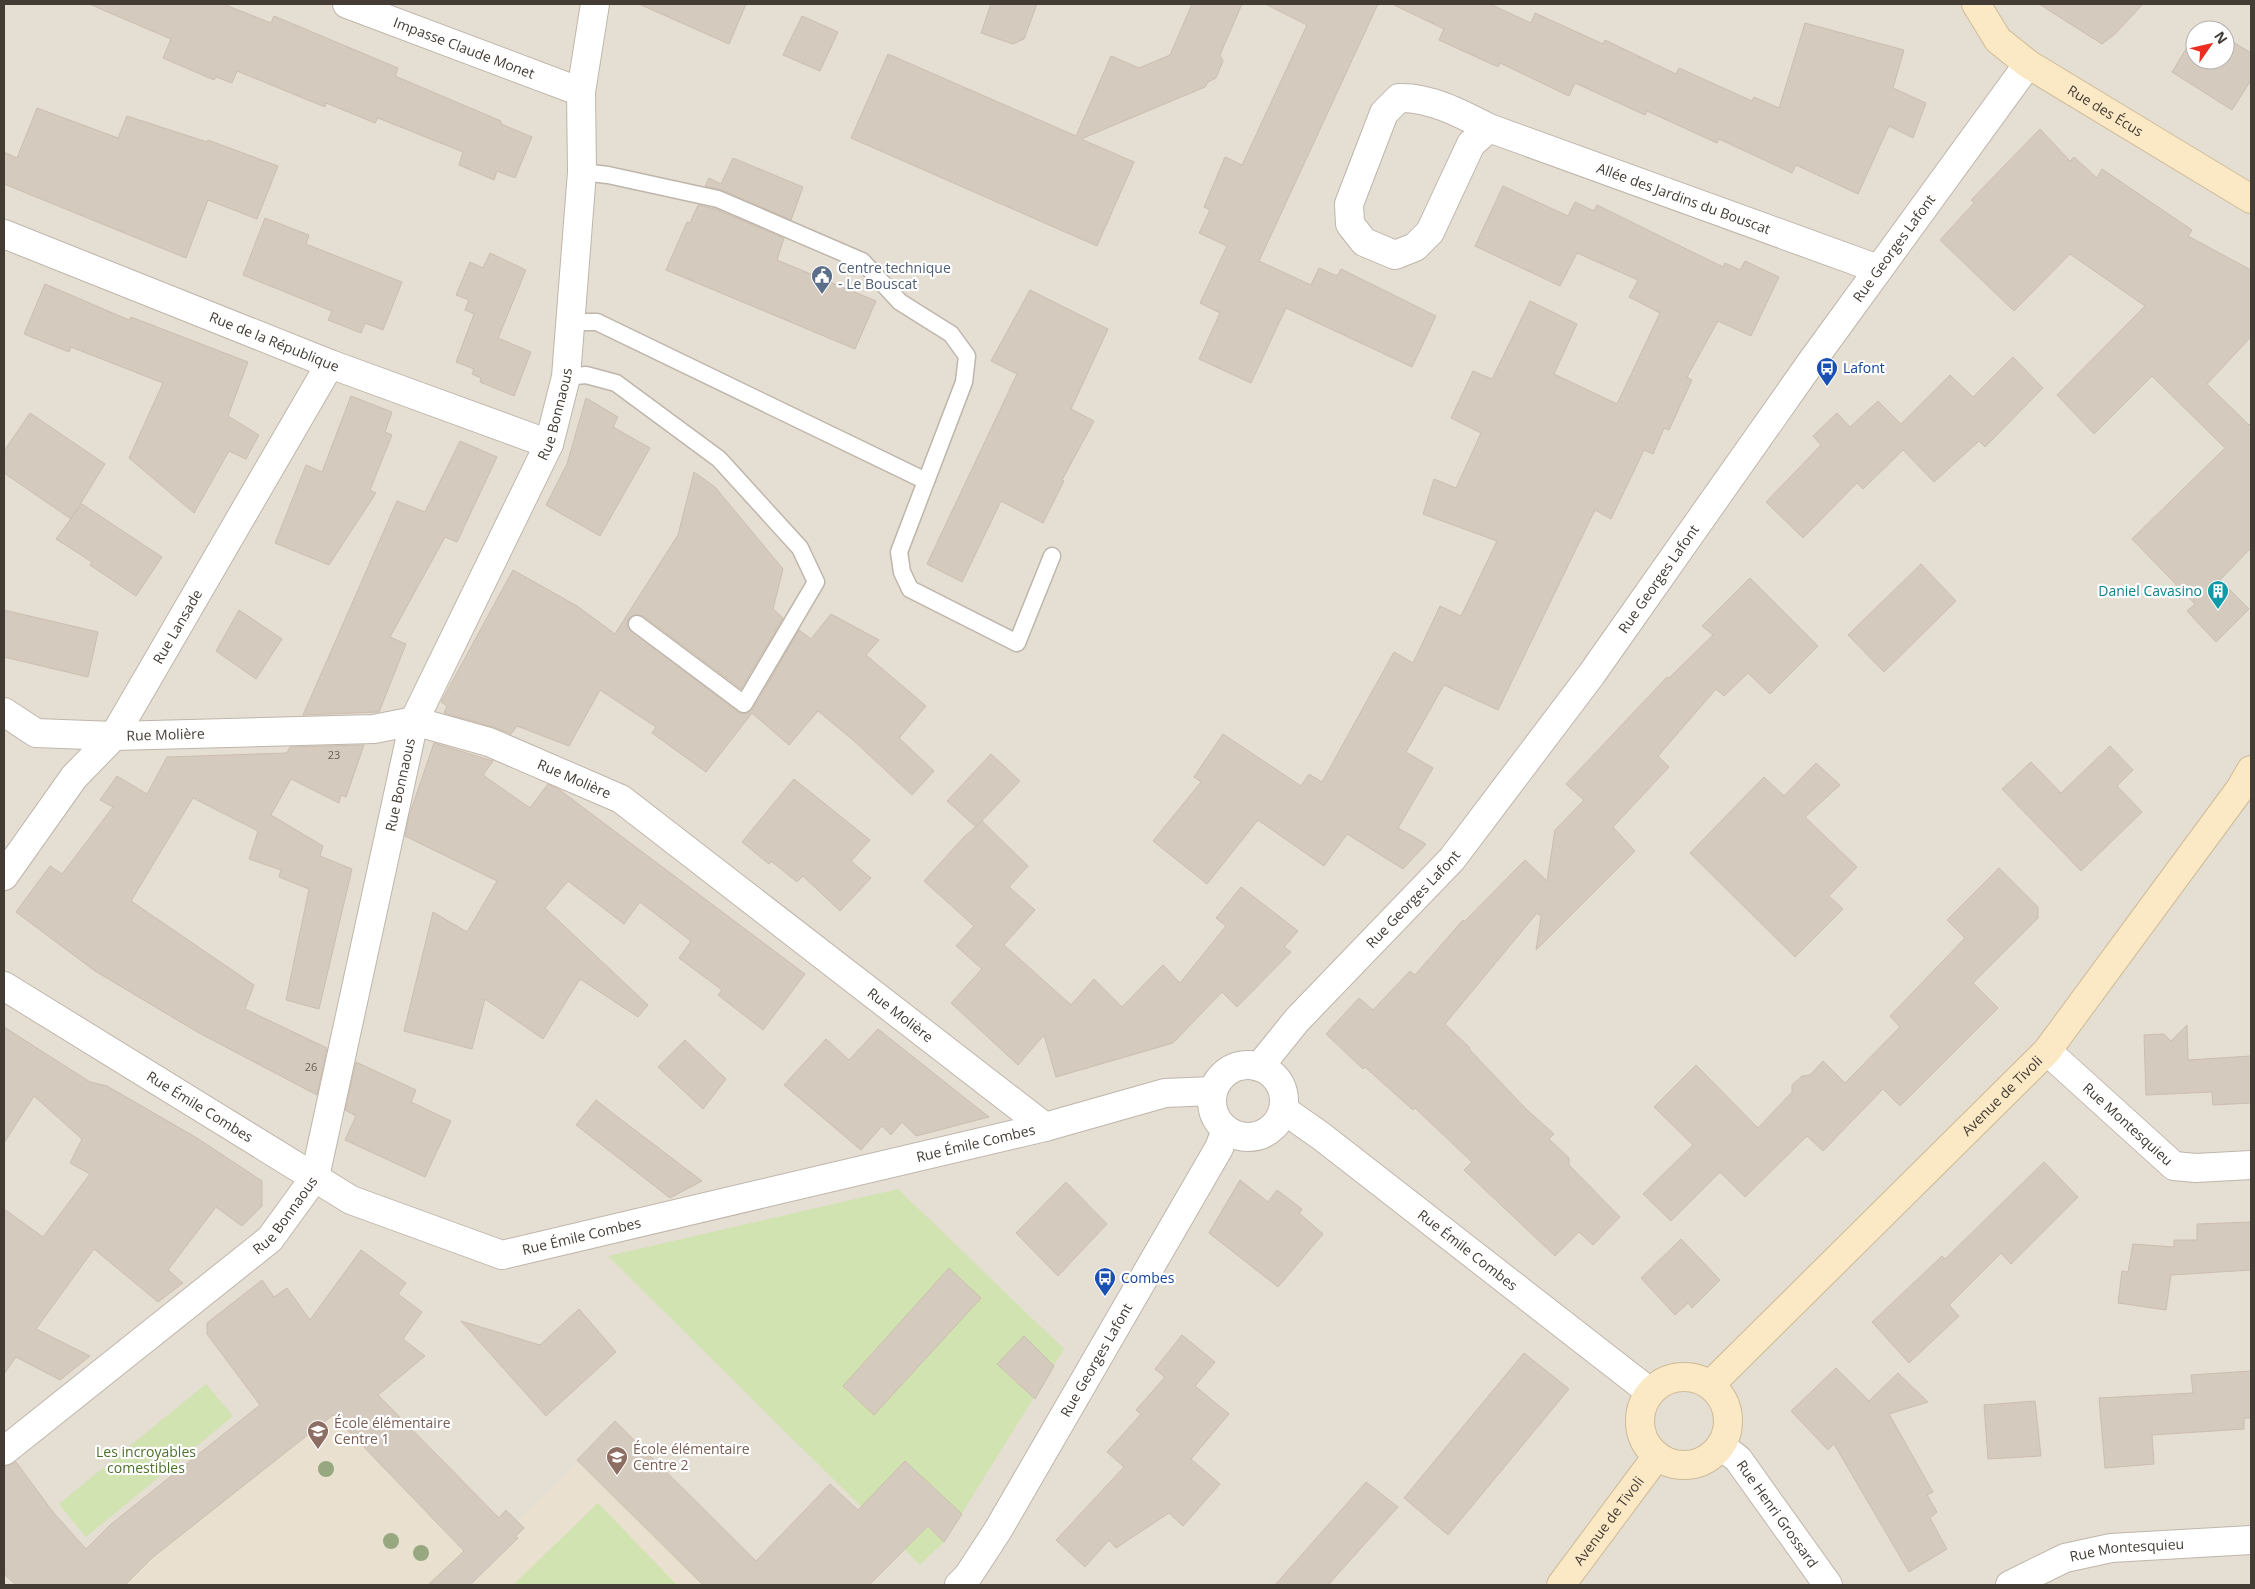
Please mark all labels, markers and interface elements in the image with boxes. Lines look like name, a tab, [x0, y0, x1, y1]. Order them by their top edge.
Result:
street label: Impasse Claude Monet	[391, 12, 537, 83]
north arrow	[2185, 20, 2235, 70]
text: N	[2210, 27, 2232, 47]
street label: Rue des Écus	[2064, 80, 2147, 141]
street label: Allée des Jardins du Bouscat	[1594, 158, 1773, 238]
street label: Rue Georges Lafont	[1848, 190, 1939, 305]
place label: Centre technique - Le Bouscat	[838, 258, 951, 293]
public building icon: Centre technique - Le Bouscat	[810, 264, 834, 295]
street label: Rue de la République	[207, 307, 342, 376]
bus stop icon: Lafont	[1815, 356, 1839, 387]
place label: Lafont	[1843, 358, 1885, 377]
street label: Rue Bonnaous	[533, 367, 576, 463]
street label: Rue Georges Lafont	[1613, 521, 1703, 637]
building icon: Daniel Cavasino	[2206, 579, 2230, 610]
place label: Daniel Cavasino	[2098, 581, 2202, 600]
street label: Rue Lansade	[148, 585, 206, 667]
street label: Rue Molière	[126, 724, 205, 745]
street label: Rue Bonnaous	[380, 736, 419, 833]
house number: 23	[328, 747, 340, 762]
street label: Rue Molière	[535, 754, 614, 803]
street label: Rue Georges Lafont	[1361, 846, 1464, 952]
street label: Rue Molière	[864, 983, 937, 1046]
street label: Avenue de Tivoli	[1957, 1051, 2046, 1139]
house number: 26	[305, 1059, 317, 1074]
street label: Rue Émile Combes	[143, 1066, 257, 1146]
street label: Rue Montesquieu	[2079, 1078, 2177, 1169]
street label: Rue Émile Combes	[914, 1120, 1037, 1166]
street label: Rue Bonnaous	[248, 1172, 322, 1258]
street label: Rue Émile Combes	[1414, 1205, 1522, 1295]
street label: Rue Émile Combes	[520, 1213, 643, 1259]
bus stop icon: Combes	[1093, 1266, 1117, 1297]
place label: Combes	[1121, 1268, 1175, 1287]
street label: Rue Georges Lafont	[1055, 1299, 1136, 1420]
place label: École élémentaire Centre 1	[334, 1413, 451, 1448]
school or university icon: École élémentaire Centre 1	[306, 1419, 330, 1450]
place label: École élémentaire Centre 2	[633, 1439, 750, 1474]
park label: Les incroyables comestibles	[96, 1442, 196, 1477]
school or university icon: École élémentaire Centre 2	[605, 1445, 629, 1476]
street label: Rue Henri Grossard	[1733, 1456, 1823, 1571]
street label: Avenue de Tivoli	[1569, 1472, 1648, 1569]
street label: Rue Montesquieu	[2068, 1534, 2185, 1566]

